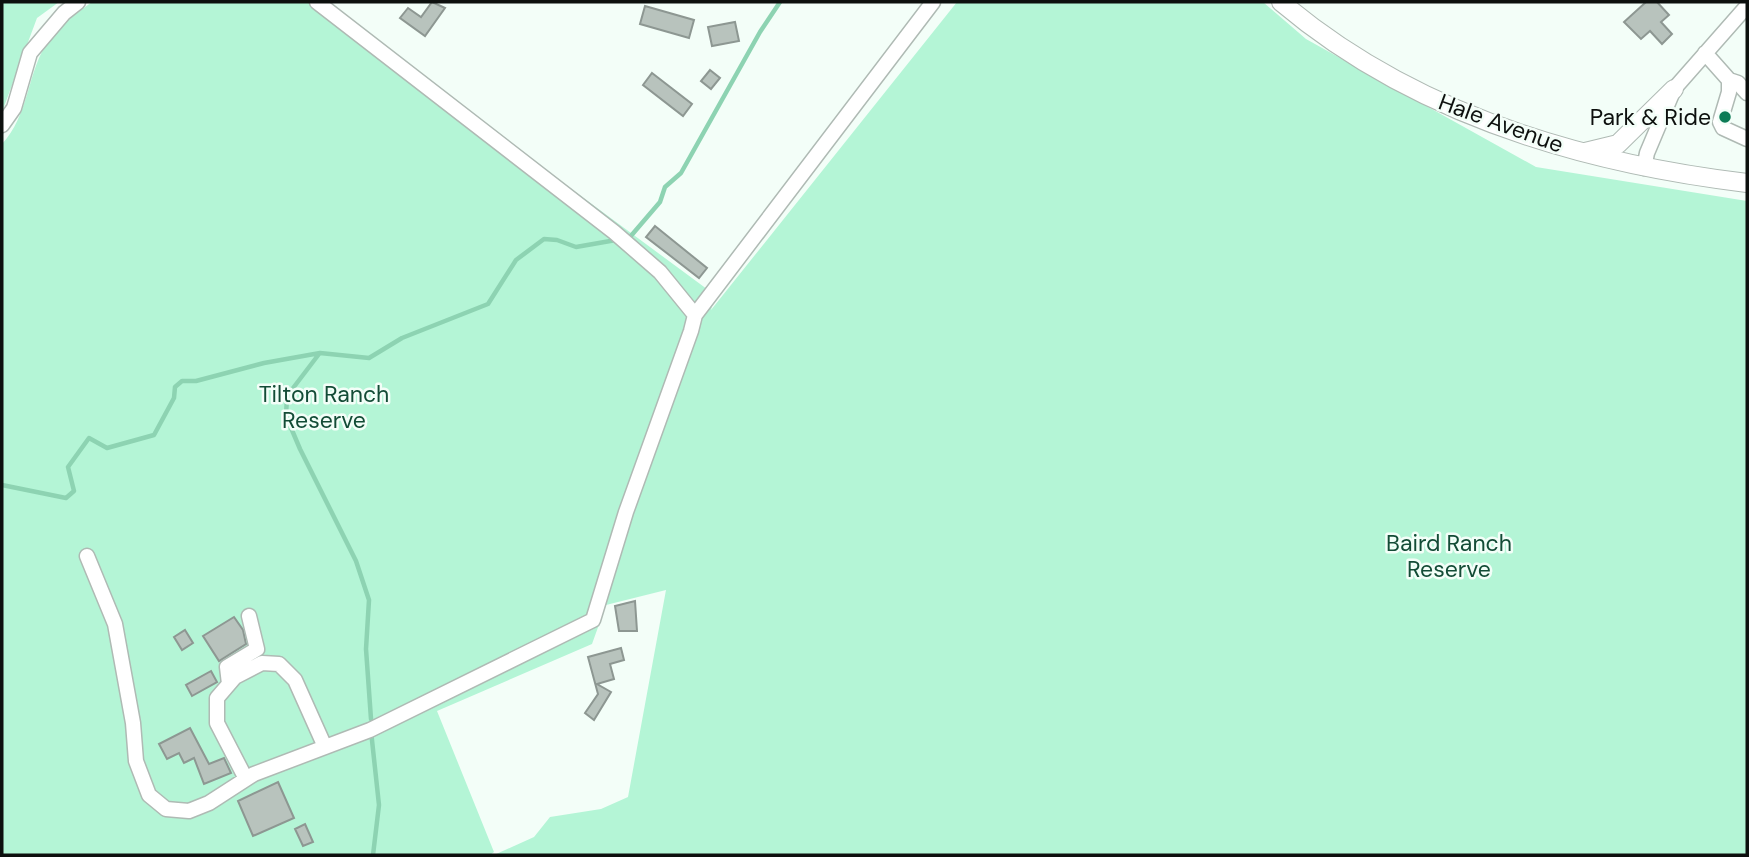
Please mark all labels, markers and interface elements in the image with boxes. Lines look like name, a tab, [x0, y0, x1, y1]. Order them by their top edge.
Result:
street label: Hale Avenue	[1434, 87, 1568, 159]
place label: Park & Ride	[1590, 102, 1711, 132]
marker: Park & Ride	[1717, 109, 1733, 125]
park label: Tilton Ranch Reserve	[259, 379, 389, 435]
park label: Baird Ranch Reserve	[1386, 528, 1512, 584]

